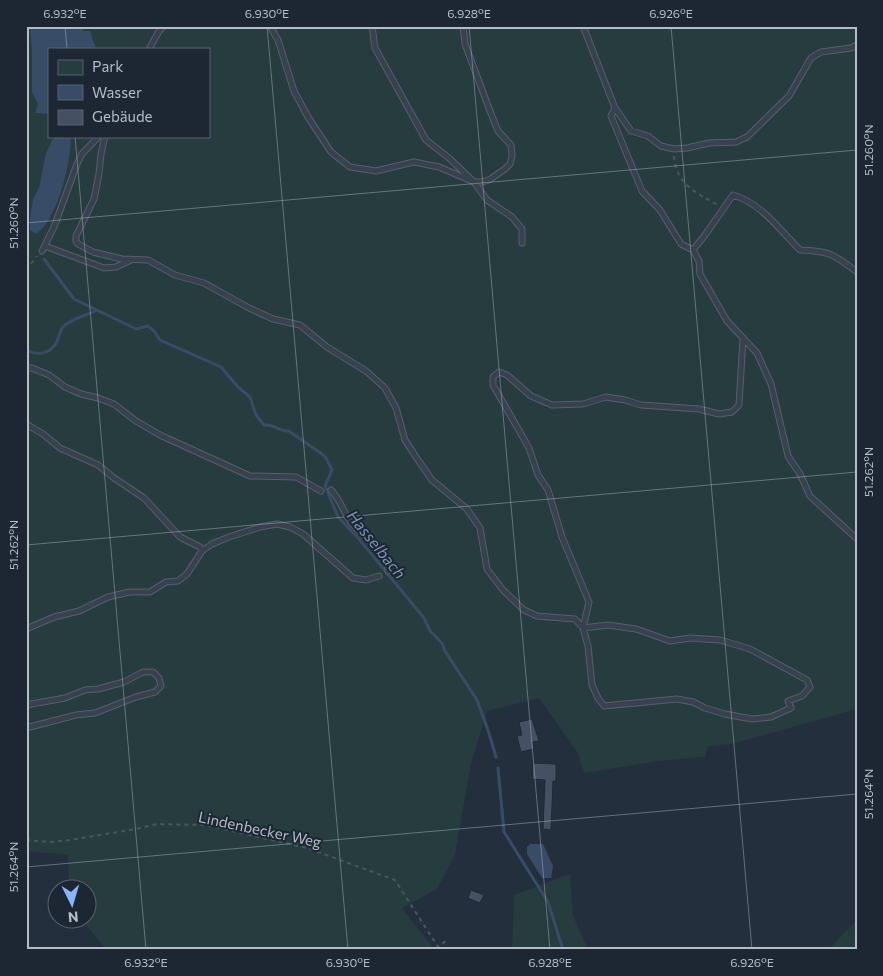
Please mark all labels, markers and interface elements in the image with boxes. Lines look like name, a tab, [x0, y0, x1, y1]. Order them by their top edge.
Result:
text: 6.932°E	[43, 6, 87, 20]
text: 6.930°E	[245, 6, 289, 20]
text: 6.928°E	[447, 6, 491, 20]
text: 6.926°E	[649, 6, 693, 20]
legend	[48, 48, 210, 138]
text: Park	[92, 57, 123, 75]
text: Wasser	[92, 83, 142, 101]
text: Gebäude	[92, 107, 153, 125]
text: 51.260°N	[861, 124, 875, 176]
text: 51.260°N	[6, 197, 20, 249]
text: 51.262°N	[861, 447, 875, 497]
water label: Hasselbach	[344, 506, 410, 582]
text: 51.262°N	[6, 520, 20, 570]
text: 51.264°N	[861, 769, 875, 819]
street label: Lindenbecker Weg	[197, 807, 323, 851]
text: 51.264°N	[6, 842, 20, 892]
north arrow	[48, 878, 98, 928]
text: N	[67, 909, 79, 926]
text: 6.932°E	[124, 955, 168, 969]
text: 6.930°E	[326, 955, 370, 969]
text: 6.928°E	[528, 955, 572, 969]
text: 6.926°E	[730, 955, 774, 969]

